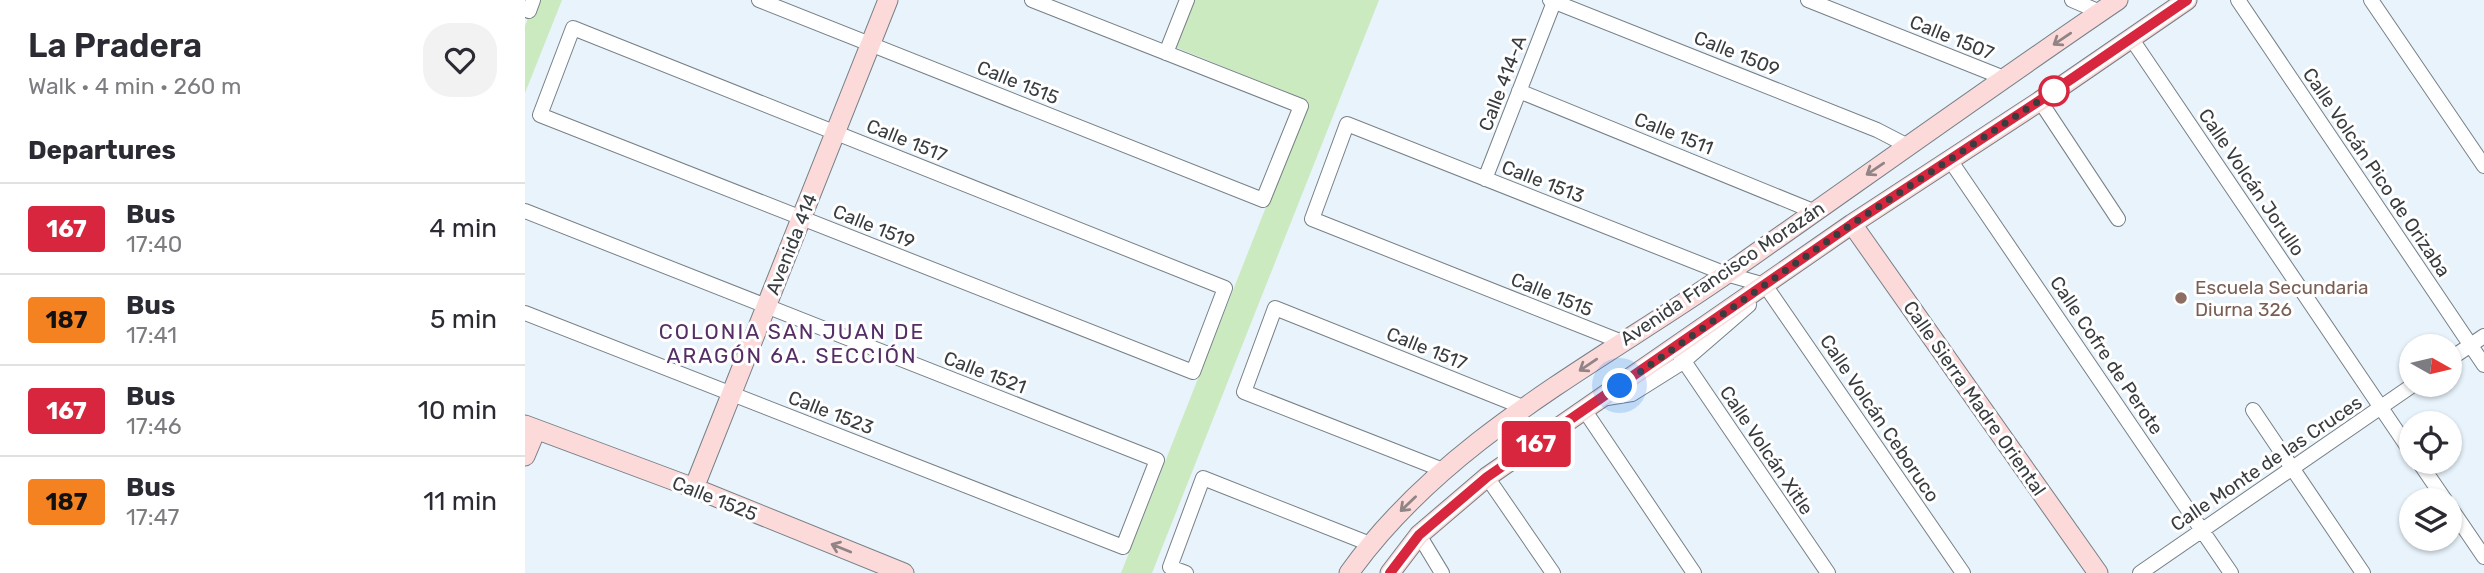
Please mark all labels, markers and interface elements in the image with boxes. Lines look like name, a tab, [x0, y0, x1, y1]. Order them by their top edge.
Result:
street label: Calle 1507	[1906, 10, 1998, 65]
button: heart	[423, 23, 497, 97]
text: La Pradera	[28, 26, 202, 65]
street label: Calle 1509	[1691, 26, 1783, 81]
street label: Calle 414-A	[1474, 32, 1531, 134]
one-way arrow	[2052, 32, 2072, 46]
street label: Calle 1515	[974, 56, 1062, 109]
street label: Calle Volcán Pico de Orizaba	[2298, 63, 2455, 281]
text: Walk · 4 min · 260 m	[28, 72, 242, 100]
unlabelled marker	[2039, 76, 2069, 106]
street label: Calle Volcán Jorullo	[2194, 104, 2309, 260]
street label: Calle 1511	[1631, 107, 1717, 160]
street label: Calle 1517	[863, 114, 951, 167]
text: Departures	[28, 135, 176, 166]
street label: Calle 1513	[1498, 155, 1587, 208]
one-way arrow	[1866, 162, 1885, 176]
street label: Avenida 414	[761, 190, 822, 298]
street label: Avenida Francisco Morazán	[1616, 196, 1829, 350]
text: Bus	[126, 199, 175, 230]
street label: Calle 1519	[830, 200, 918, 253]
text: 4 min	[429, 213, 497, 244]
text: 167	[46, 215, 87, 243]
text: 17:40	[126, 230, 182, 258]
street label: Calle 1515	[1508, 268, 1596, 321]
street label: Calle Cofre de Perote	[2045, 272, 2168, 439]
place label: Escuela Secundaria Diurna 326	[2195, 276, 2369, 321]
text: Bus	[126, 290, 175, 321]
marker: Escuela Secundaria Diurna 326	[2173, 290, 2189, 306]
street label: Calle Sierra Madre Oriental	[1898, 296, 2051, 500]
text: 5 min	[430, 304, 497, 335]
text: 187	[46, 306, 87, 334]
district label: COLONIA SAN JUAN DE ARAGÓN 6A. SECCIÓN	[659, 319, 925, 368]
text: 17:41	[126, 321, 177, 349]
street label: Calle 1517	[1383, 322, 1471, 375]
street label: Calle Volcán Ceboruco	[1815, 330, 1944, 506]
north arrow	[2399, 334, 2462, 397]
map controls	[2399, 334, 2462, 551]
street label: Calle 1521	[940, 346, 1029, 399]
one-way arrow	[1579, 358, 1598, 372]
your location	[1602, 368, 1637, 403]
text: Bus	[126, 381, 175, 412]
street label: Calle Volcán Xitle	[1715, 381, 1818, 519]
street label: Calle 1523	[785, 386, 877, 439]
street label: Calle Monte de las Cruces	[2166, 391, 2366, 536]
text: 10 min	[418, 395, 497, 426]
text: 167	[46, 397, 87, 425]
button: locate	[2399, 411, 2462, 474]
text: 17:46	[126, 412, 182, 440]
line badge: 167	[1496, 421, 1576, 467]
text: 167	[1516, 430, 1556, 458]
street label: Calle 1525	[669, 471, 761, 526]
text: Bus	[126, 472, 175, 503]
text: 11 min	[423, 486, 497, 517]
text: 187	[46, 488, 87, 516]
button: layers	[2399, 488, 2462, 551]
one-way arrow	[1399, 495, 1416, 512]
text: 17:47	[126, 503, 179, 531]
one-way arrow	[830, 540, 852, 553]

